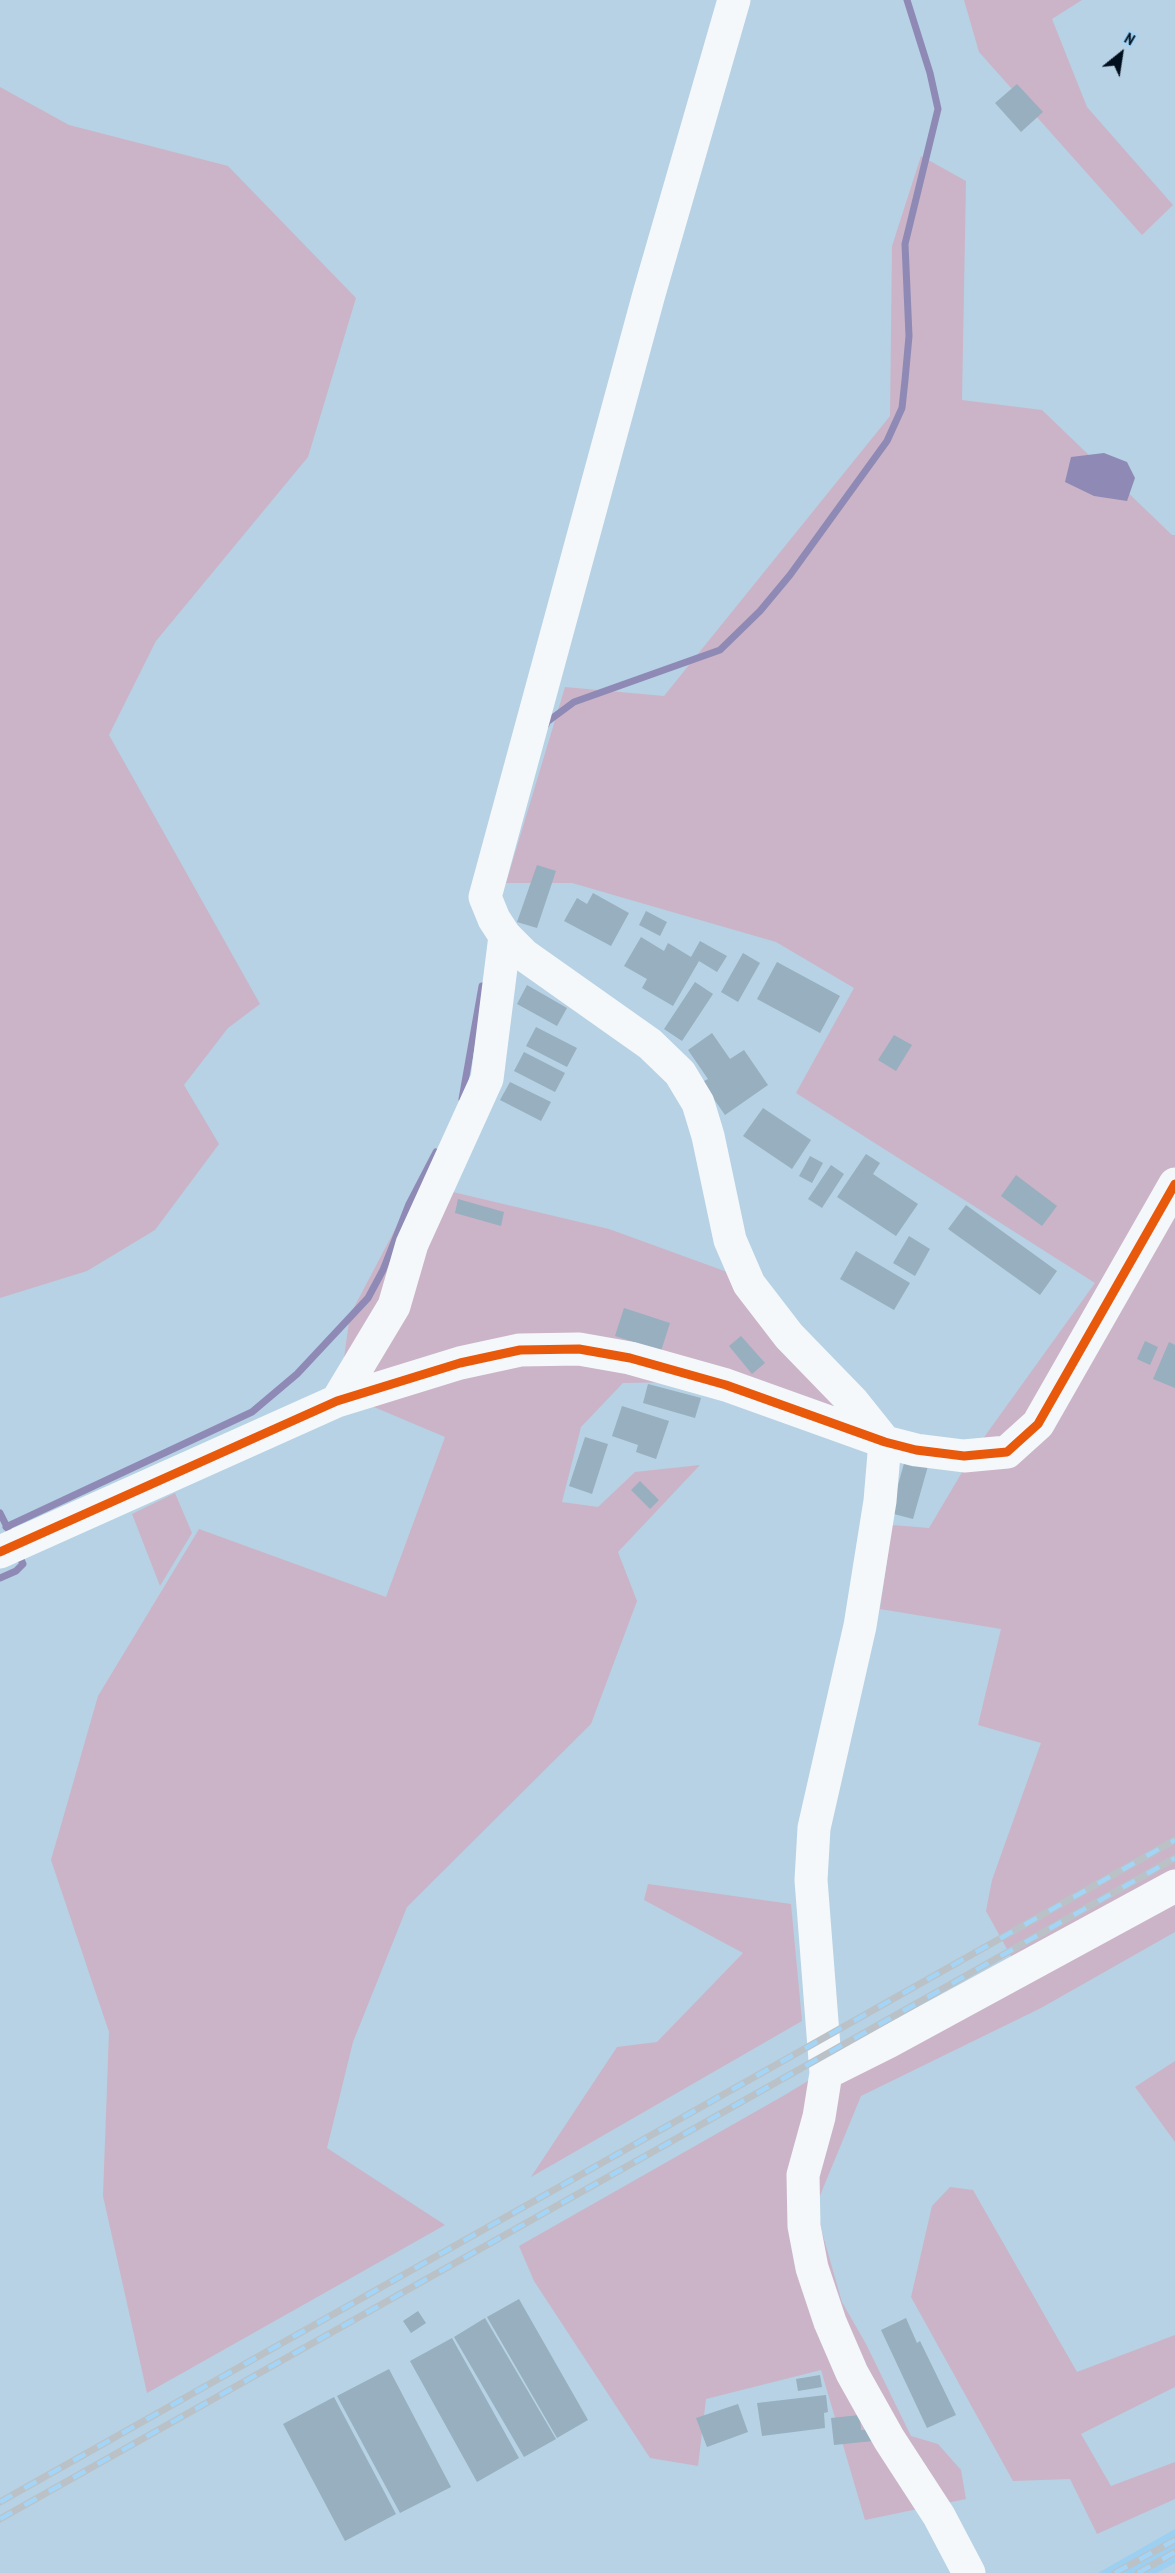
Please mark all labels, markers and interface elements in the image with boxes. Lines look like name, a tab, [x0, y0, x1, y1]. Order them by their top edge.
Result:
north arrow	[1091, 24, 1151, 84]
text: N	[1121, 28, 1139, 49]

